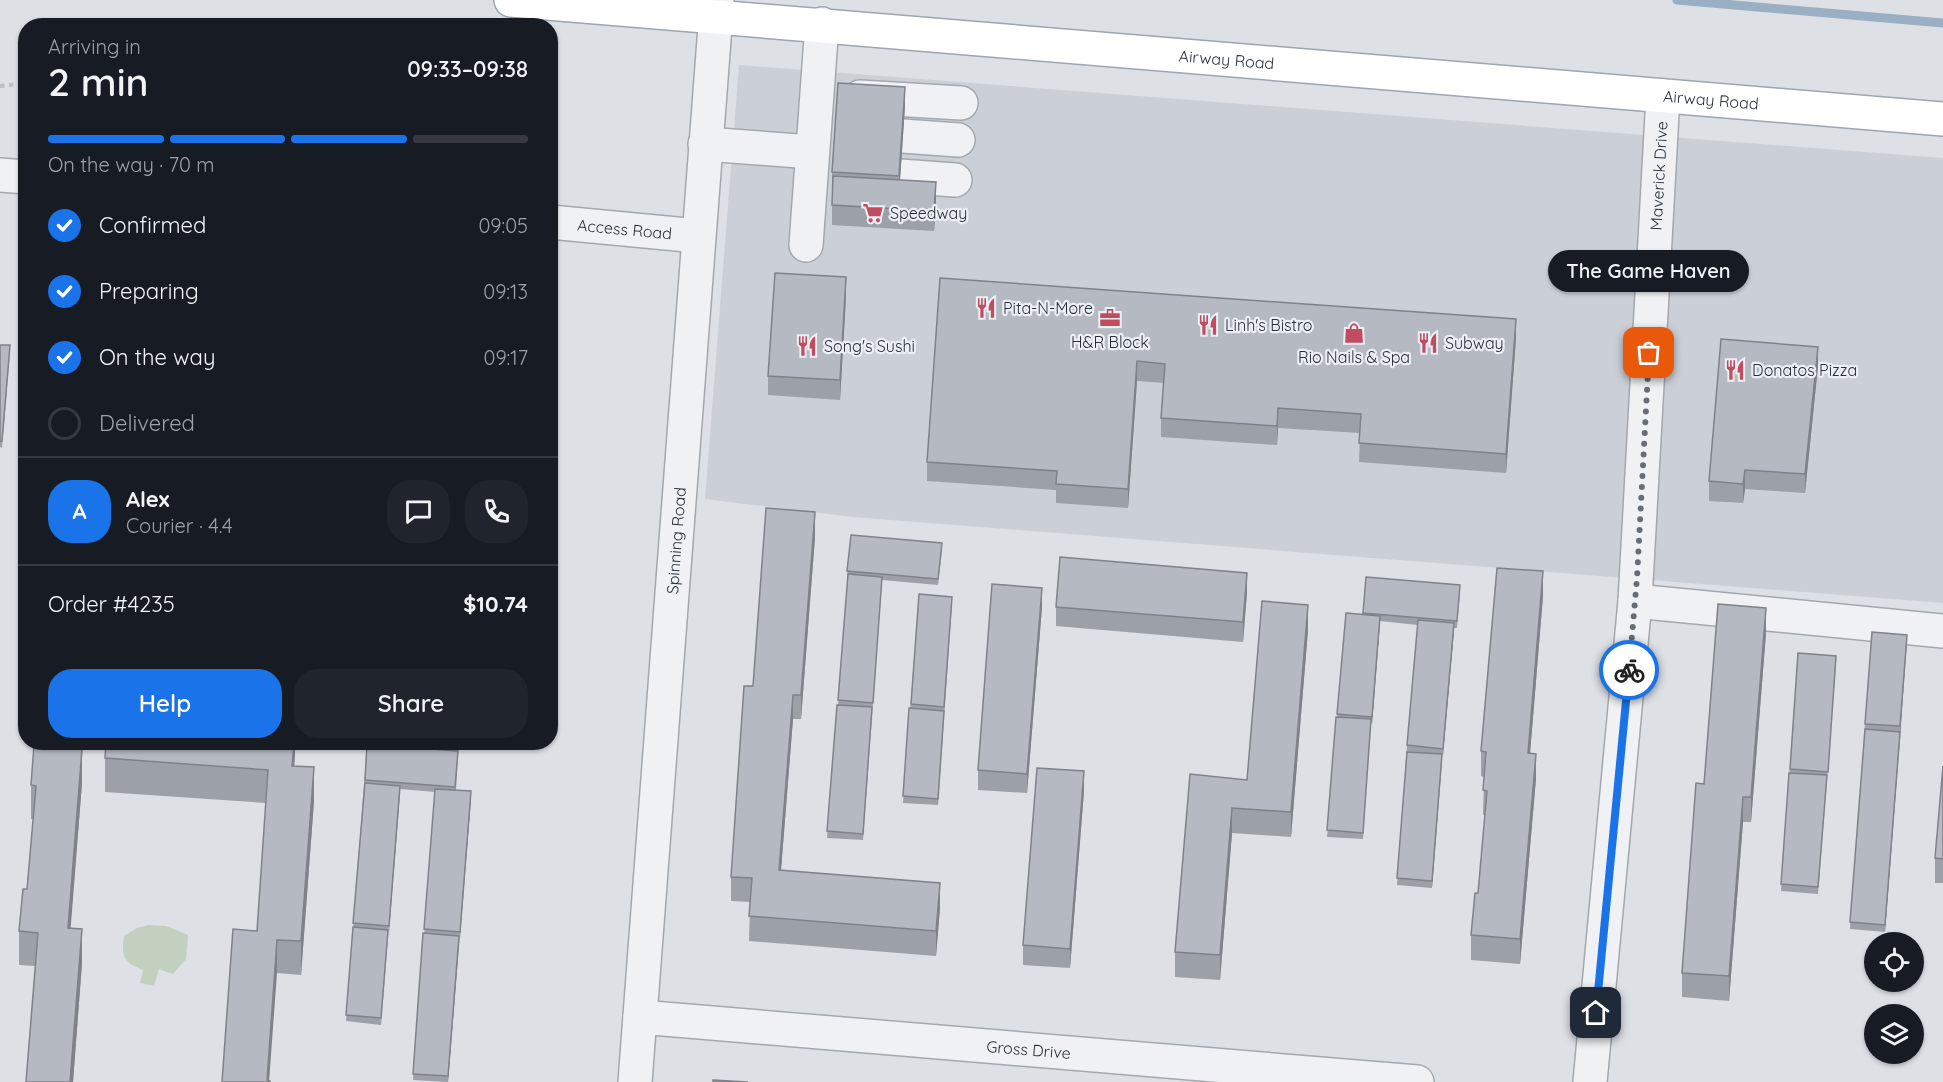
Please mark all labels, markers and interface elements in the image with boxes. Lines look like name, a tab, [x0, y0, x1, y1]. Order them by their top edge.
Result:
text: Arriving in	[48, 34, 141, 59]
street label: Airway Road	[1178, 46, 1275, 73]
text: 09:33–09:38	[407, 55, 528, 83]
text: 2 min	[48, 57, 149, 106]
street label: Airway Road	[1662, 86, 1759, 114]
street label: Maverick Drive	[1646, 120, 1672, 231]
text: On the way · 70 m	[48, 152, 215, 177]
supermarket icon: Speedway	[861, 201, 885, 225]
place label: Speedway	[890, 203, 967, 223]
icon: check	[48, 209, 81, 242]
text: Confirmed	[99, 211, 206, 239]
text: 09:05	[478, 213, 528, 238]
street label: Access Road	[576, 215, 673, 243]
callout: The Game Haven	[1548, 251, 1750, 293]
text: The Game Haven	[1566, 258, 1731, 283]
icon: check	[48, 275, 81, 308]
text: Preparing	[99, 277, 199, 305]
text: 09:13	[483, 279, 528, 304]
restaurant icon: Pita-N-More	[974, 296, 998, 320]
place label: Pita-N-More	[1003, 298, 1093, 318]
office icon: H&R Block	[1098, 306, 1122, 330]
restaurant icon: Linh's Bistro	[1196, 313, 1220, 337]
place label: Linh's Bistro	[1225, 315, 1312, 335]
shop icon: Rio Nails & Spa	[1342, 321, 1366, 345]
pin	[1623, 327, 1674, 378]
restaurant icon: Subway	[1416, 331, 1440, 355]
place label: H&R Block	[1071, 332, 1149, 352]
place label: Subway	[1445, 333, 1504, 353]
restaurant icon: Song's Sushi	[795, 334, 819, 358]
place label: Song's Sushi	[824, 336, 915, 356]
icon: bag	[1632, 336, 1665, 369]
icon: check	[48, 341, 81, 374]
text: On the way	[99, 343, 215, 371]
text: 09:17	[484, 345, 528, 370]
place label: Rio Nails & Spa	[1298, 347, 1410, 367]
restaurant icon: Donatos Pizza	[1723, 358, 1747, 382]
place label: Donatos Pizza	[1752, 360, 1857, 380]
text: Delivered	[99, 409, 195, 437]
button: chat	[387, 480, 450, 543]
button: phone	[465, 480, 528, 543]
text: Alex	[126, 485, 169, 513]
street label: Spinning Road	[662, 486, 690, 595]
text: A	[72, 497, 87, 525]
text: Courier · 4.4	[126, 513, 232, 538]
text: Order #4235	[48, 590, 175, 618]
text: $10.74	[463, 590, 528, 618]
courier	[1599, 640, 1659, 700]
icon: bike	[1613, 654, 1646, 687]
button: Help	[48, 669, 282, 738]
button: Share	[294, 669, 528, 738]
map controls	[1864, 932, 1924, 1064]
button: locate	[1864, 932, 1924, 992]
pin	[1570, 987, 1621, 1038]
icon: home	[1579, 996, 1612, 1029]
button: layers	[1864, 1004, 1924, 1064]
street label: Gross Drive	[986, 1036, 1072, 1063]

